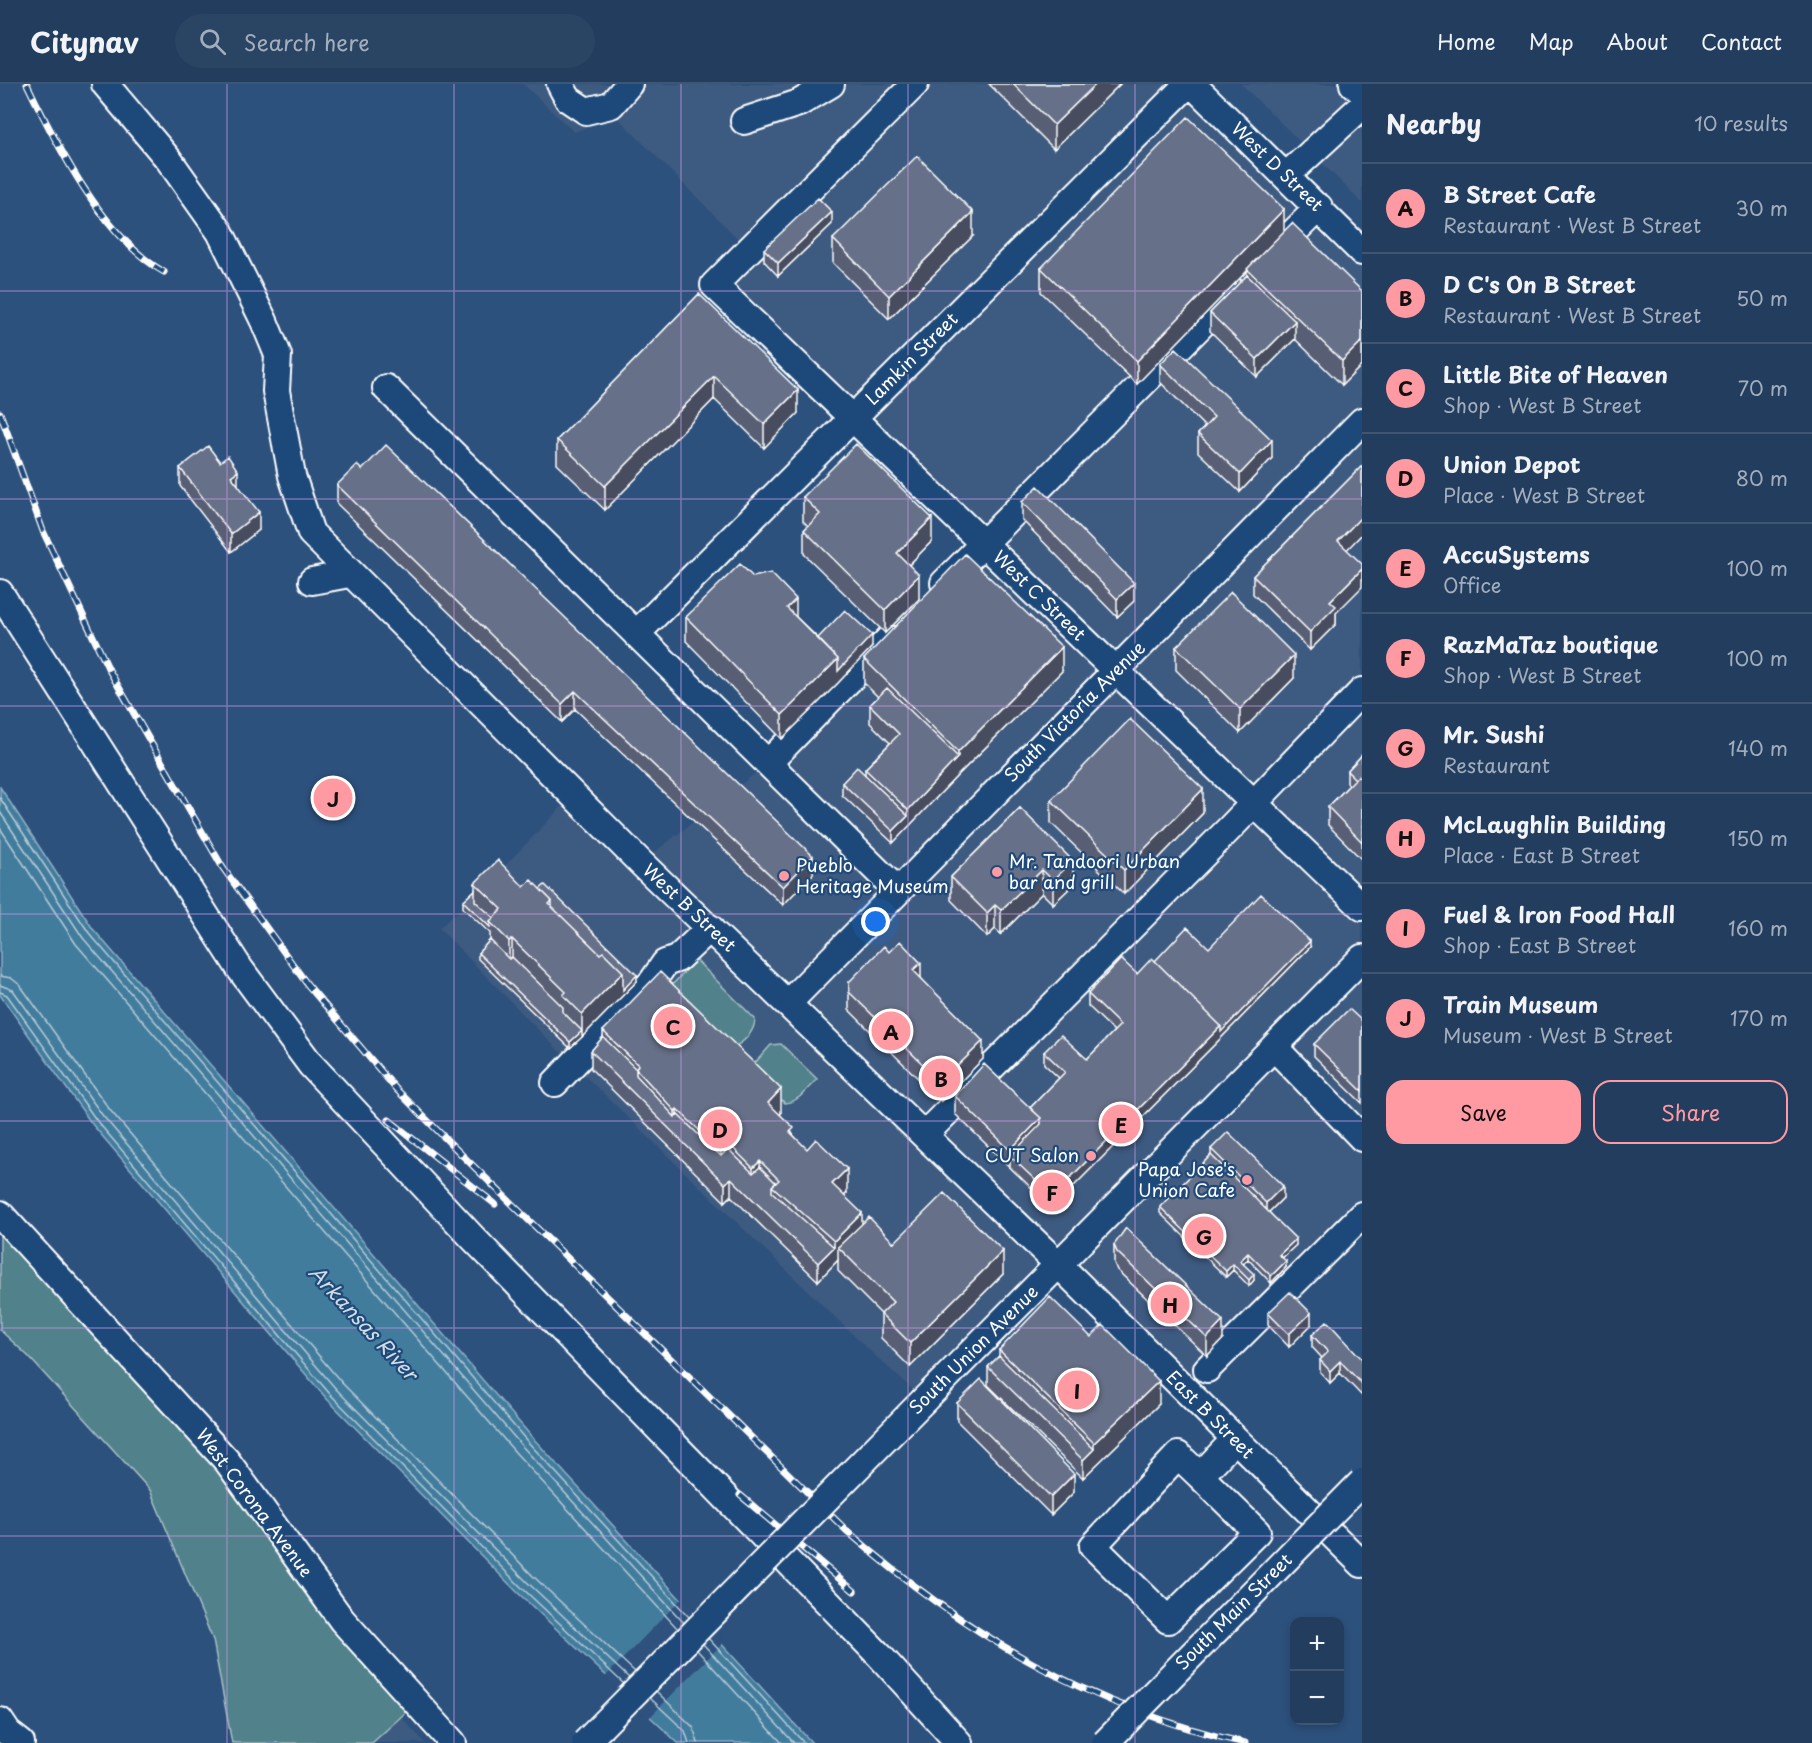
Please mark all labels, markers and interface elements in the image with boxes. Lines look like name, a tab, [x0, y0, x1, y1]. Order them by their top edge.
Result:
search box	[175, 14, 595, 68]
text: Citynav	[30, 20, 139, 63]
icon: search	[196, 25, 229, 58]
text: Search here	[244, 25, 370, 58]
text: Home	[1437, 25, 1496, 57]
text: Map	[1529, 25, 1574, 57]
text: About	[1607, 25, 1668, 57]
text: Contact	[1701, 25, 1782, 57]
text: Nearby	[1386, 104, 1481, 143]
text: 10 results	[1694, 108, 1788, 138]
street label: West D Street	[1226, 115, 1330, 217]
text: B Street Cafe	[1443, 177, 1596, 210]
text: A	[1398, 193, 1413, 223]
text: 30 m	[1735, 193, 1788, 223]
text: Restaurant · West B Street	[1443, 210, 1701, 240]
text: D C's On B Street	[1443, 267, 1636, 300]
text: B	[1399, 283, 1412, 313]
text: 50 m	[1736, 283, 1788, 313]
text: Restaurant · West B Street	[1443, 300, 1701, 330]
street label: Lamkin Street	[858, 305, 963, 410]
text: Little Bite of Heaven	[1443, 357, 1668, 390]
text: C	[1398, 373, 1413, 403]
text: 70 m	[1738, 373, 1788, 403]
text: Shop · West B Street	[1443, 390, 1641, 420]
text: Union Depot	[1443, 447, 1581, 480]
text: D	[1398, 463, 1413, 493]
text: 80 m	[1736, 463, 1788, 493]
text: Place · West B Street	[1443, 480, 1645, 510]
text: AccuSystems	[1443, 537, 1590, 570]
street label: West C Street	[987, 543, 1093, 646]
text: E	[1399, 553, 1412, 583]
text: 100 m	[1727, 553, 1788, 583]
text: Office	[1443, 570, 1501, 600]
text: RazMaTaz boutique	[1443, 627, 1658, 660]
street label: South Victoria Avenue	[997, 634, 1151, 788]
text: F	[1400, 643, 1411, 673]
text: 100 m	[1727, 643, 1788, 673]
text: Shop · West B Street	[1443, 660, 1641, 690]
text: Mr. Sushi	[1443, 717, 1545, 750]
text: G	[1397, 733, 1414, 763]
text: 140 m	[1728, 733, 1788, 763]
text: Restaurant	[1443, 750, 1550, 780]
pin: J	[314, 776, 352, 820]
text: McLaughlin Building	[1443, 807, 1666, 840]
text: H	[1398, 823, 1413, 853]
text: 150 m	[1728, 823, 1788, 853]
text: Place · East B Street	[1443, 840, 1640, 870]
place label: Mr. Tandoori Urban bar and grill	[1009, 847, 1180, 895]
place label: Pueblo Heritage Museum	[796, 851, 949, 899]
street label: West B Street	[637, 856, 743, 957]
marker: Mr. Tandoori Urban bar and grill	[990, 865, 1004, 879]
marker: Pueblo Heritage Museum	[777, 869, 791, 883]
text: Fuel & Iron Food Hall	[1443, 897, 1675, 930]
your location	[861, 907, 890, 936]
text: I	[1402, 913, 1409, 943]
text: 160 m	[1728, 913, 1788, 943]
text: Shop · East B Street	[1443, 930, 1636, 960]
text: Train Museum	[1443, 987, 1598, 1020]
text: J	[1399, 1003, 1412, 1033]
text: 170 m	[1730, 1003, 1788, 1033]
pin: C	[654, 1004, 692, 1048]
pin: A	[872, 1008, 910, 1054]
text: Museum · West B Street	[1443, 1020, 1673, 1050]
pin: B	[922, 1056, 960, 1100]
button: Save	[1386, 1080, 1581, 1144]
button: Share	[1593, 1080, 1788, 1144]
pin: E	[1102, 1102, 1140, 1146]
pin: D	[700, 1106, 740, 1152]
place label: CUT Salon	[985, 1141, 1079, 1168]
marker: CUT Salon	[1084, 1149, 1098, 1163]
place label: Papa Jose's Union Cafe	[1138, 1155, 1235, 1203]
pin: F	[1032, 1170, 1072, 1214]
marker: Papa Jose's Union Cafe	[1240, 1173, 1254, 1187]
pin: G	[1184, 1214, 1224, 1258]
water label: Arkansas River	[302, 1258, 427, 1389]
street label: South Union Avenue	[902, 1278, 1044, 1420]
pin: H	[1150, 1282, 1190, 1326]
street label: East B Street	[1161, 1364, 1261, 1464]
pin: I	[1058, 1368, 1096, 1412]
street label: West Corona Avenue	[190, 1422, 320, 1582]
street label: South Main Street	[1168, 1546, 1297, 1675]
map controls	[1290, 1617, 1344, 1725]
button: +	[1290, 1617, 1344, 1671]
button: −	[1290, 1671, 1344, 1725]

